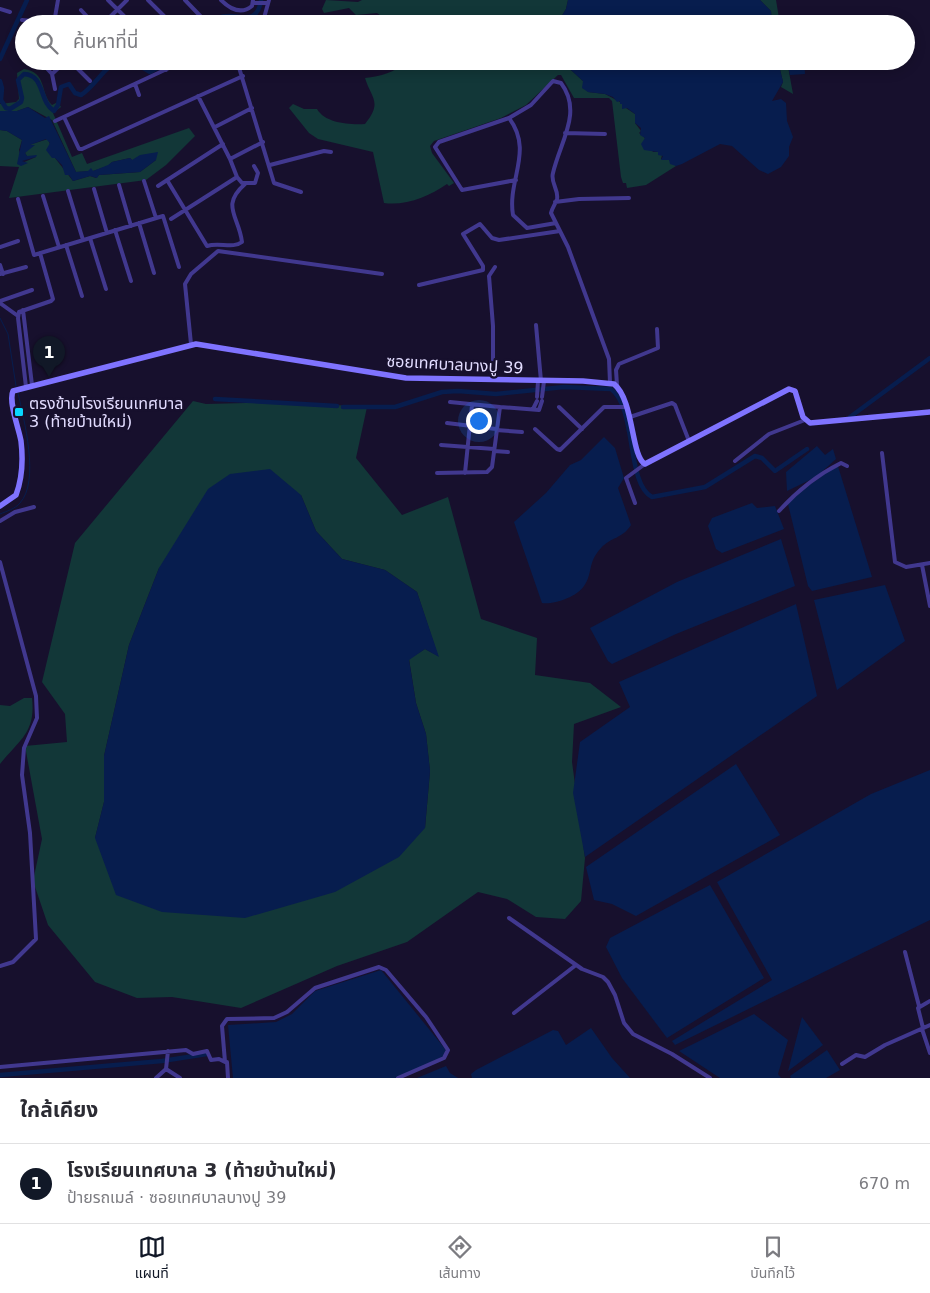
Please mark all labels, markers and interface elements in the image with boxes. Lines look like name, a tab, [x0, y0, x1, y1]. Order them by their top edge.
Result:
search box	[15, 15, 915, 70]
icon: search	[33, 29, 61, 57]
text: ค้นหาที่นี่	[73, 30, 138, 52]
pin: 1	[33, 336, 65, 377]
street label: ซอยเทศบาลบางปู 39	[386, 351, 524, 378]
place label: ตรงข้ามโรงเรียนเทศบาล 3 (ท้ายบ้านใหม่)	[29, 394, 183, 431]
marker: ตรงข้ามโรงเรียนเทศบาล 3 (ท้ายบ้านใหม่)	[13, 406, 25, 418]
your location	[466, 408, 492, 434]
text: ใกล้เคียง	[20, 1098, 98, 1122]
text: โรงเรียนเทศบาล 3 (ท้ายบ้านใหม่)	[67, 1159, 337, 1181]
text: 1	[30, 1174, 42, 1193]
text: 670 m	[859, 1174, 910, 1193]
text: ป้ายรถเมล์ · ซอยเทศบาลบางปู 39	[67, 1188, 286, 1207]
tab: แผนที่	[135, 1233, 169, 1284]
tab: เส้นทาง	[438, 1233, 481, 1284]
tab: บันทึกไว้	[750, 1233, 795, 1284]

